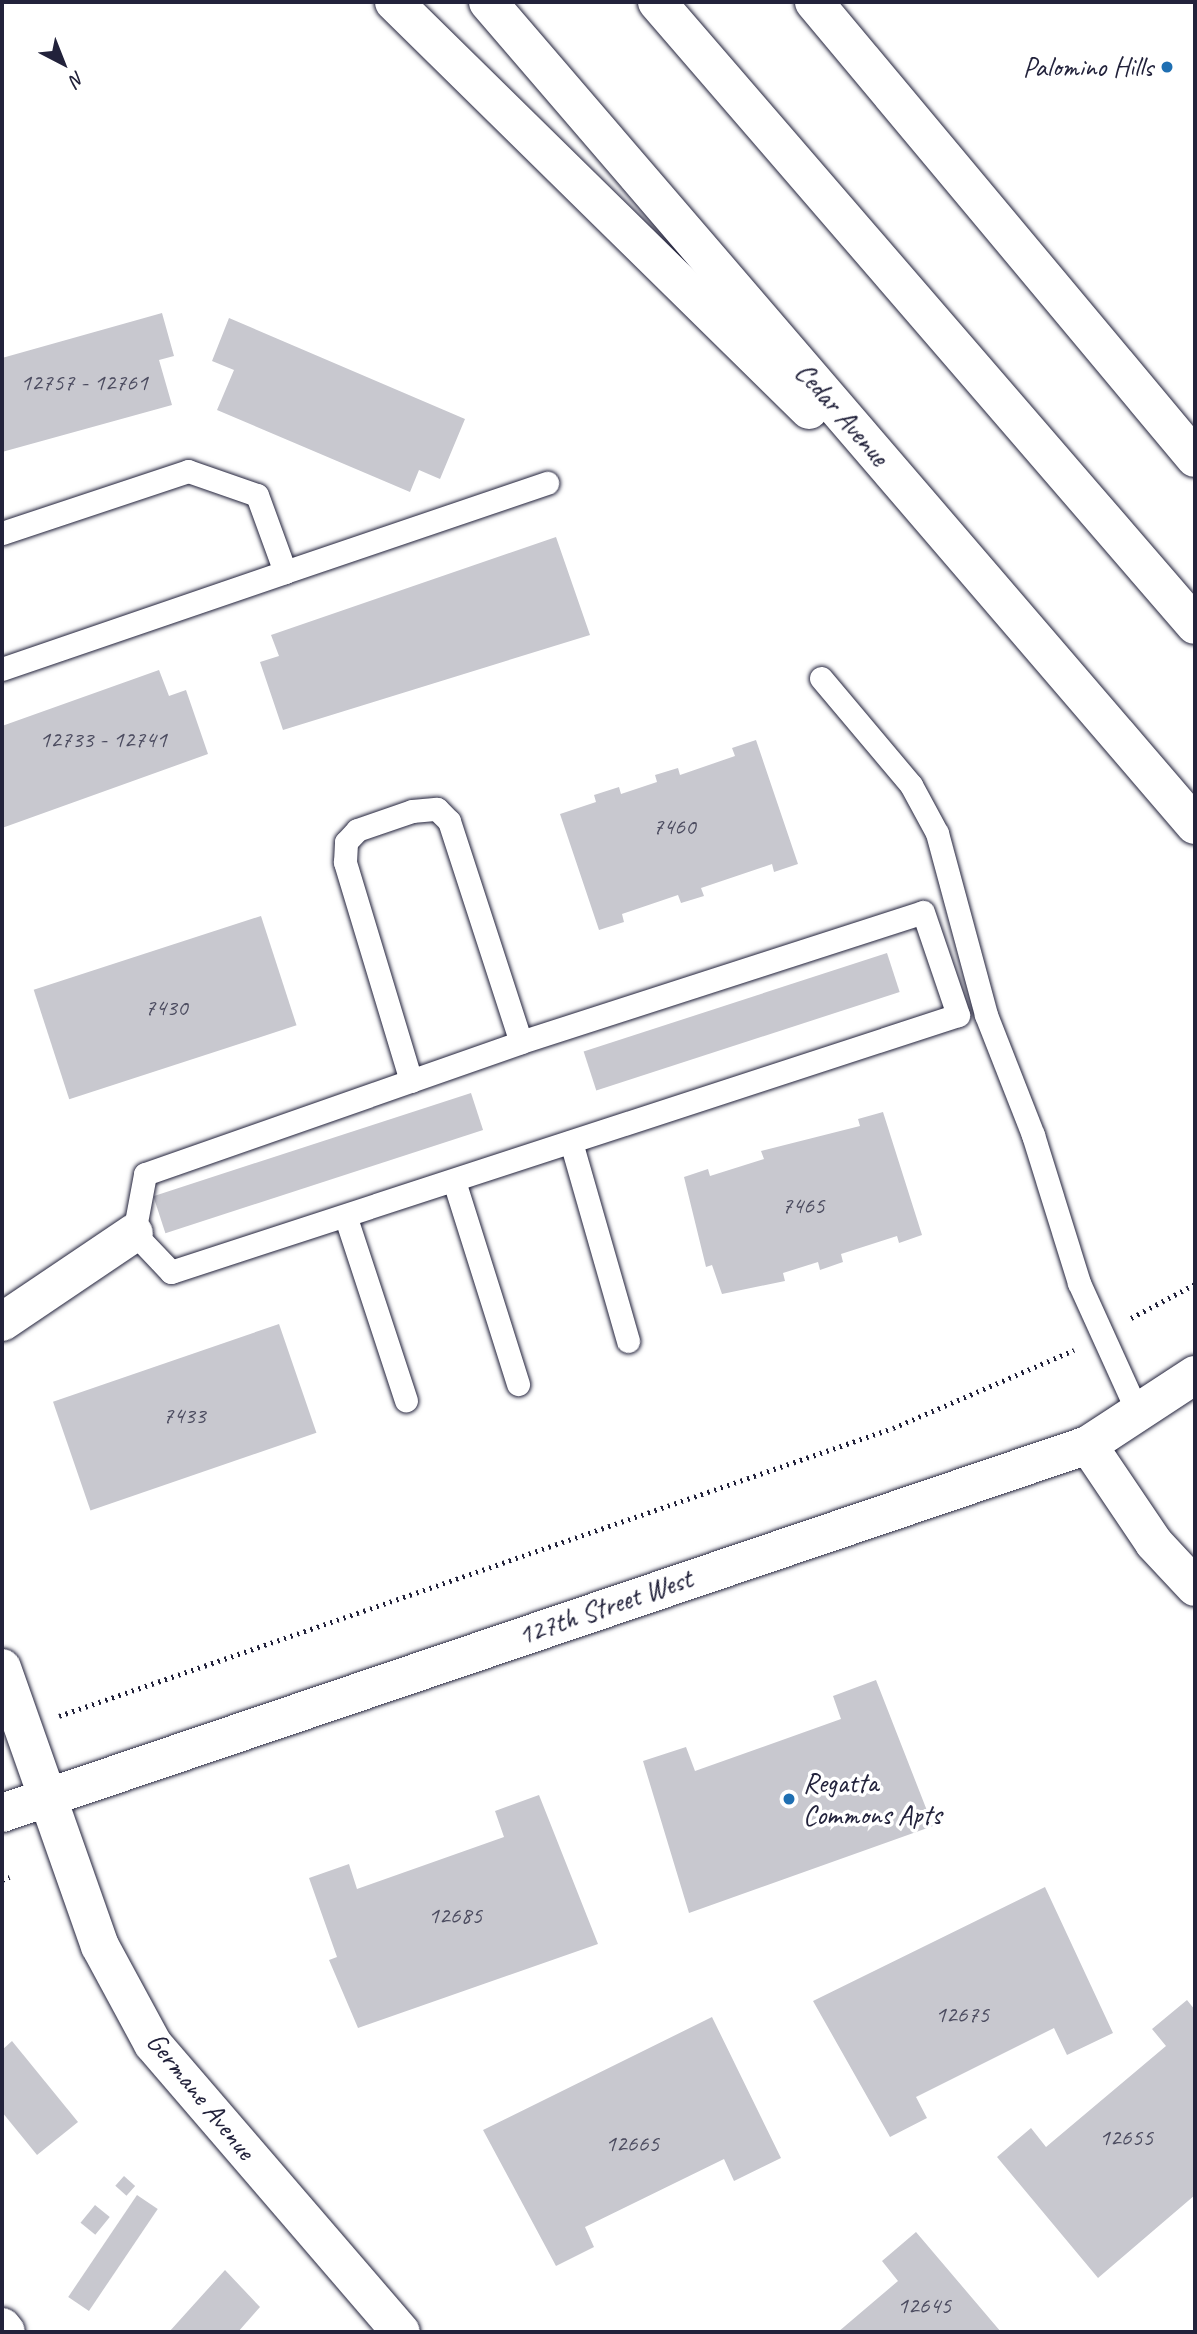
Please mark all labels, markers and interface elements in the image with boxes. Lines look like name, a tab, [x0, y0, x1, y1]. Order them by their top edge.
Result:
north arrow	[28, 28, 98, 98]
place label: Palomino Hills	[1022, 50, 1153, 84]
marker: Palomino Hills	[1159, 59, 1175, 75]
text: N	[65, 66, 89, 91]
street label: Cedar Avenue	[788, 356, 896, 472]
house number: 12757 - 12761	[20, 369, 148, 397]
house number: 12733 - 12741	[39, 726, 167, 754]
house number: 7460	[652, 813, 696, 841]
house number: 7430	[144, 994, 188, 1022]
house number: 7465	[781, 1192, 825, 1220]
house number: 7433	[162, 1402, 206, 1430]
street label: 127th Street West	[513, 1561, 697, 1653]
place label: Regatta Commons Apts	[803, 1766, 941, 1832]
marker: Regatta Commons Apts	[781, 1791, 797, 1807]
house number: 12685	[428, 1902, 482, 1930]
house number: 12675	[935, 2001, 989, 2029]
street label: Germane Avenue	[139, 2026, 263, 2166]
house number: 12655	[1099, 2124, 1153, 2152]
house number: 12665	[605, 2130, 659, 2158]
house number: 12645	[897, 2292, 951, 2320]

